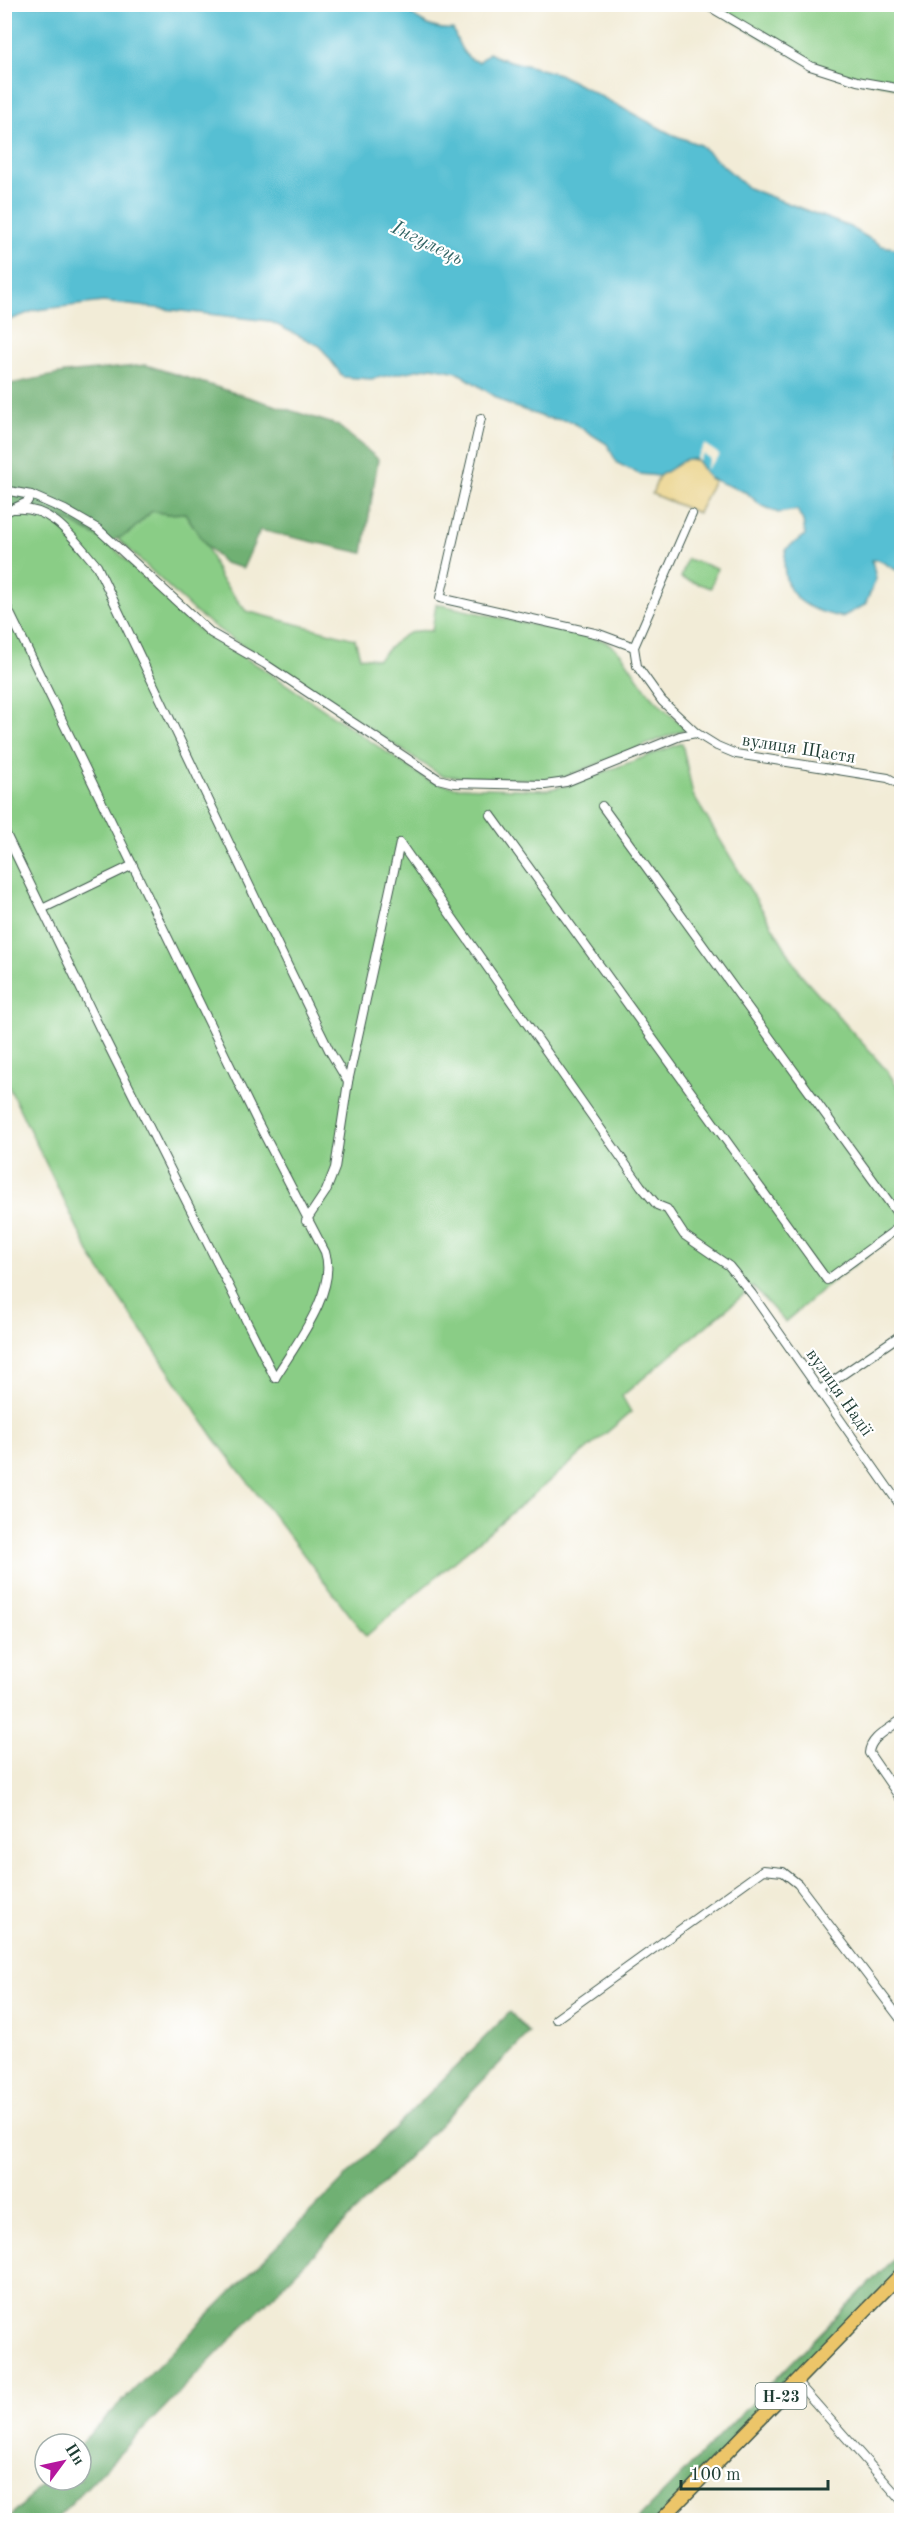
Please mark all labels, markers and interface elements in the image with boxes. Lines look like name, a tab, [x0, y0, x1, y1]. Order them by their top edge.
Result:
water label: Інгулець	[387, 217, 466, 270]
street label: вулиця Щастя	[741, 731, 857, 767]
street label: вулиця Надії	[803, 1346, 876, 1440]
road number: Н-23	[756, 2383, 806, 2409]
north arrow	[33, 2432, 93, 2492]
text: Пн	[61, 2441, 87, 2469]
scale bar	[681, 2453, 828, 2491]
text: 100 m	[690, 2466, 741, 2484]

